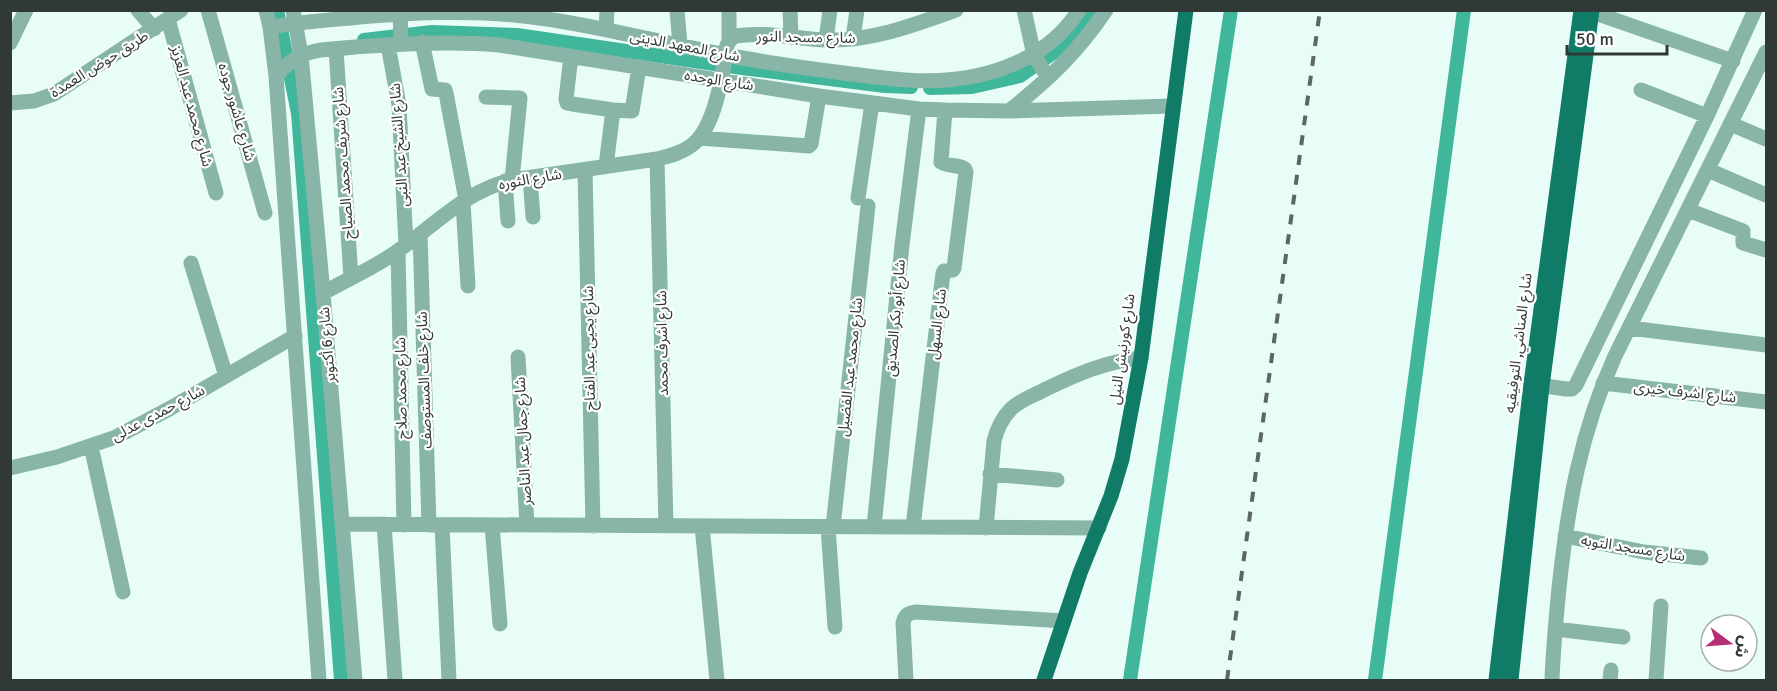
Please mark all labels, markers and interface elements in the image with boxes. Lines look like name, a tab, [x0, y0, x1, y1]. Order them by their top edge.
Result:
scale bar	[1567, 18, 1668, 56]
street label: طريق حوض العمدة	[47, 27, 152, 102]
street label: شارع المعهد الدينى	[628, 27, 742, 68]
street label: شارع مسجد النور	[755, 27, 856, 50]
text: 50 m	[1576, 28, 1614, 50]
street label: شارع محمد عبد العزيز	[164, 42, 217, 170]
street label: شارع عاشور جوده	[212, 61, 260, 164]
street label: شارع الوحده	[683, 66, 755, 97]
street label: شارع الشيخ عبد النبى	[386, 82, 415, 208]
street label: شارع شريف محمد الصياح	[329, 86, 360, 240]
street label: شارع الثوره	[497, 165, 564, 196]
street label: شارع أبو بكر الصديق	[881, 258, 912, 378]
street label: شارع المناشي, التوفيقيه	[1500, 272, 1539, 414]
street label: شارع يحيى عبد الفتاح	[579, 285, 602, 411]
street label: شارع السهل	[924, 287, 953, 361]
street label: شارع اشرف محمد	[652, 290, 675, 396]
street label: شارع كورنيش النيل	[1105, 292, 1142, 406]
street label: شارع محمد عبد الفضيل	[834, 296, 869, 438]
street label: شارع 6 أكتوبر	[315, 306, 342, 385]
street label: شارع خلف المستوصف	[413, 311, 438, 449]
street label: شارع محمد صلاح	[391, 337, 414, 439]
street label: شارع جمال عبد الناصر	[511, 376, 538, 507]
street label: شارع اشرف خيرى	[1632, 378, 1737, 409]
street label: شارع حمدى عدلى	[108, 381, 209, 448]
street label: شارع مسجد التوبه	[1579, 531, 1687, 568]
north arrow	[1699, 613, 1759, 673]
text: ش	[1730, 634, 1755, 660]

